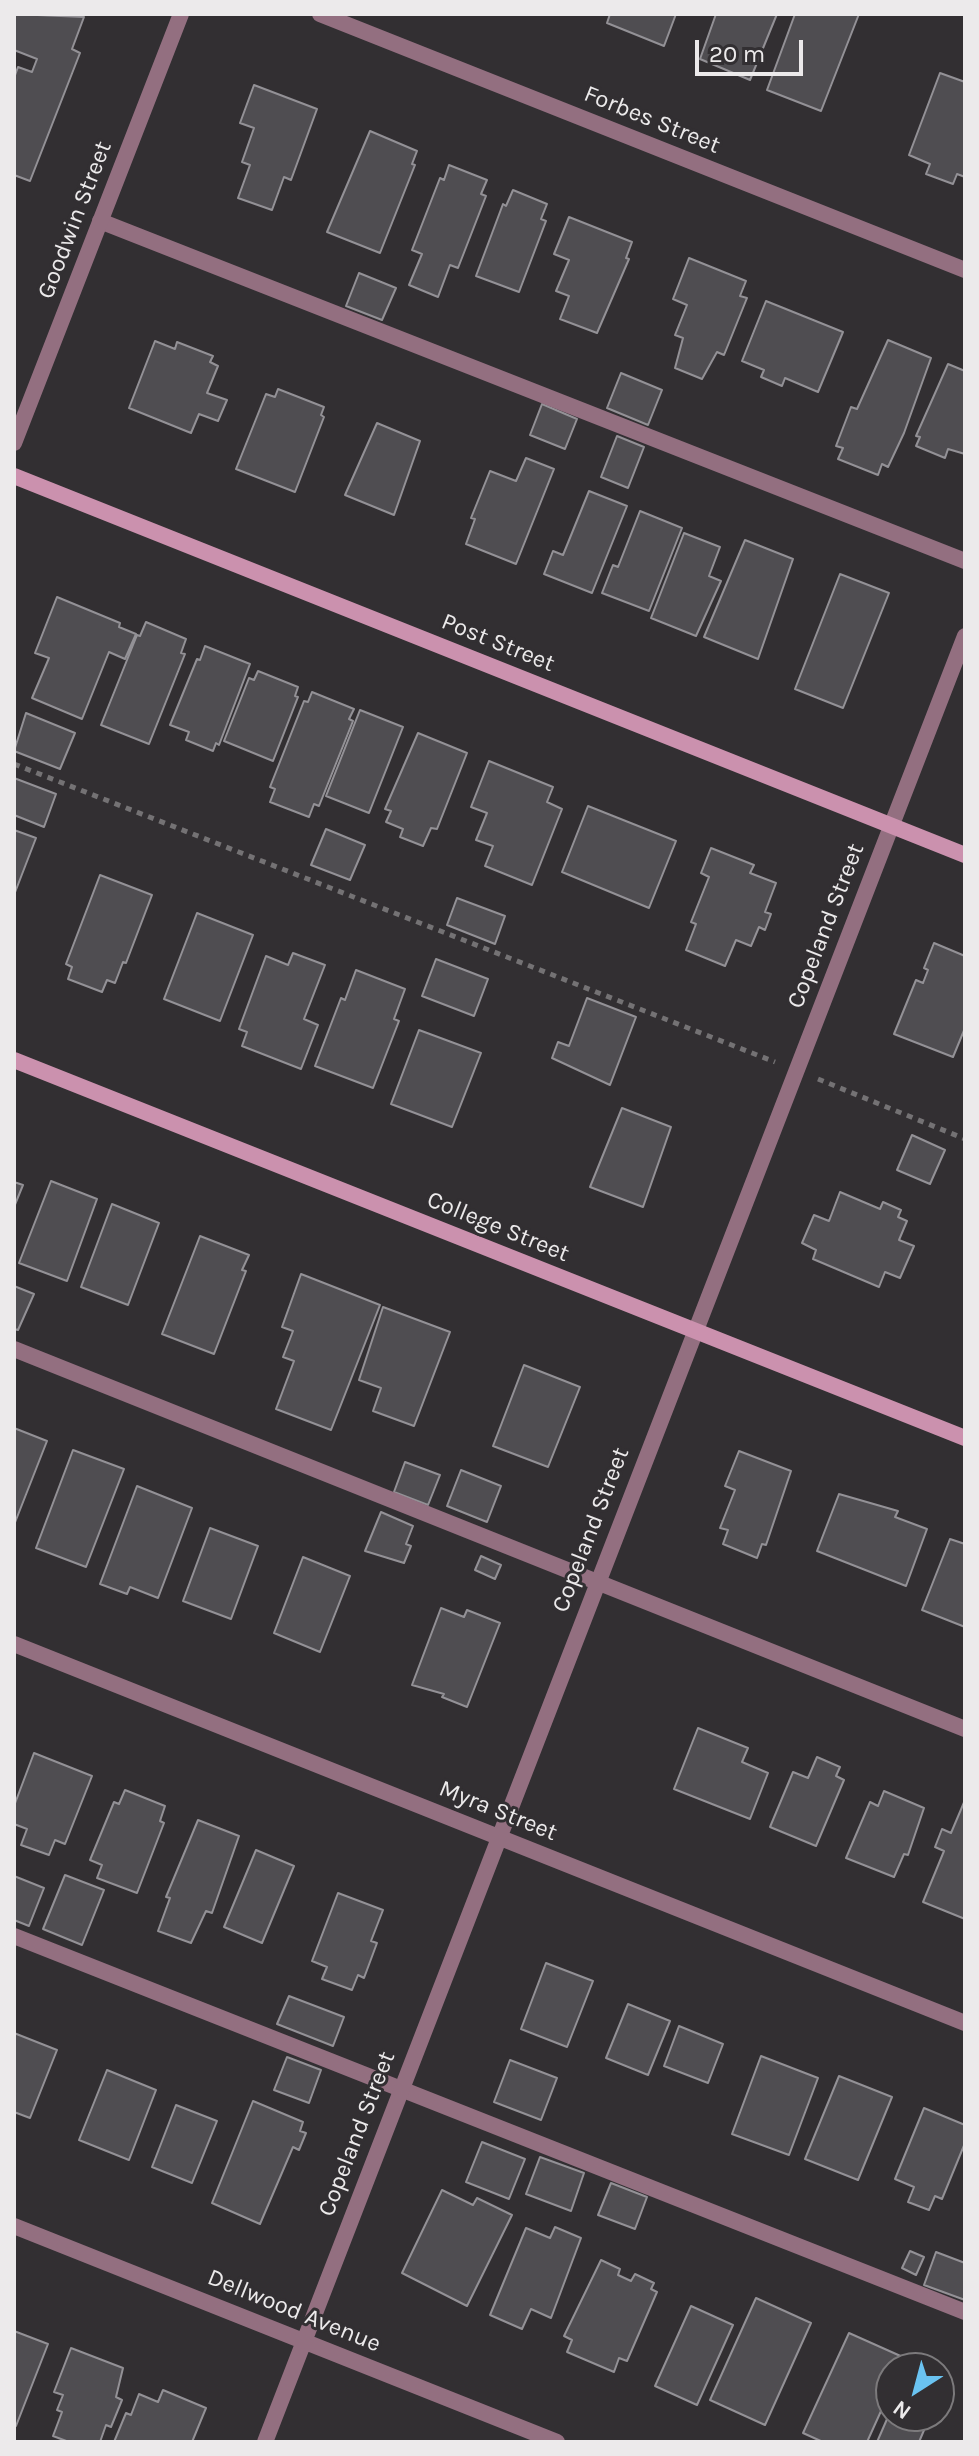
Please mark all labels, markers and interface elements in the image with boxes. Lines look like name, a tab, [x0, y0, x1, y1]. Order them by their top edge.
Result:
scale bar	[699, 24, 807, 74]
text: 20 m	[709, 40, 765, 68]
street label: Forbes Street	[580, 80, 724, 160]
street label: Goodwin Street	[32, 137, 118, 303]
street label: Post Street	[437, 607, 559, 679]
street label: Copeland Street	[781, 839, 871, 1013]
street label: College Street	[423, 1185, 573, 1269]
street label: Copeland Street	[546, 1443, 636, 1617]
street label: Myra Street	[435, 1774, 561, 1848]
street label: Copeland Street	[312, 2047, 402, 2221]
street label: Dellwood Avenue	[203, 2263, 385, 2359]
north arrow	[875, 2352, 955, 2432]
text: N	[888, 2395, 916, 2425]

